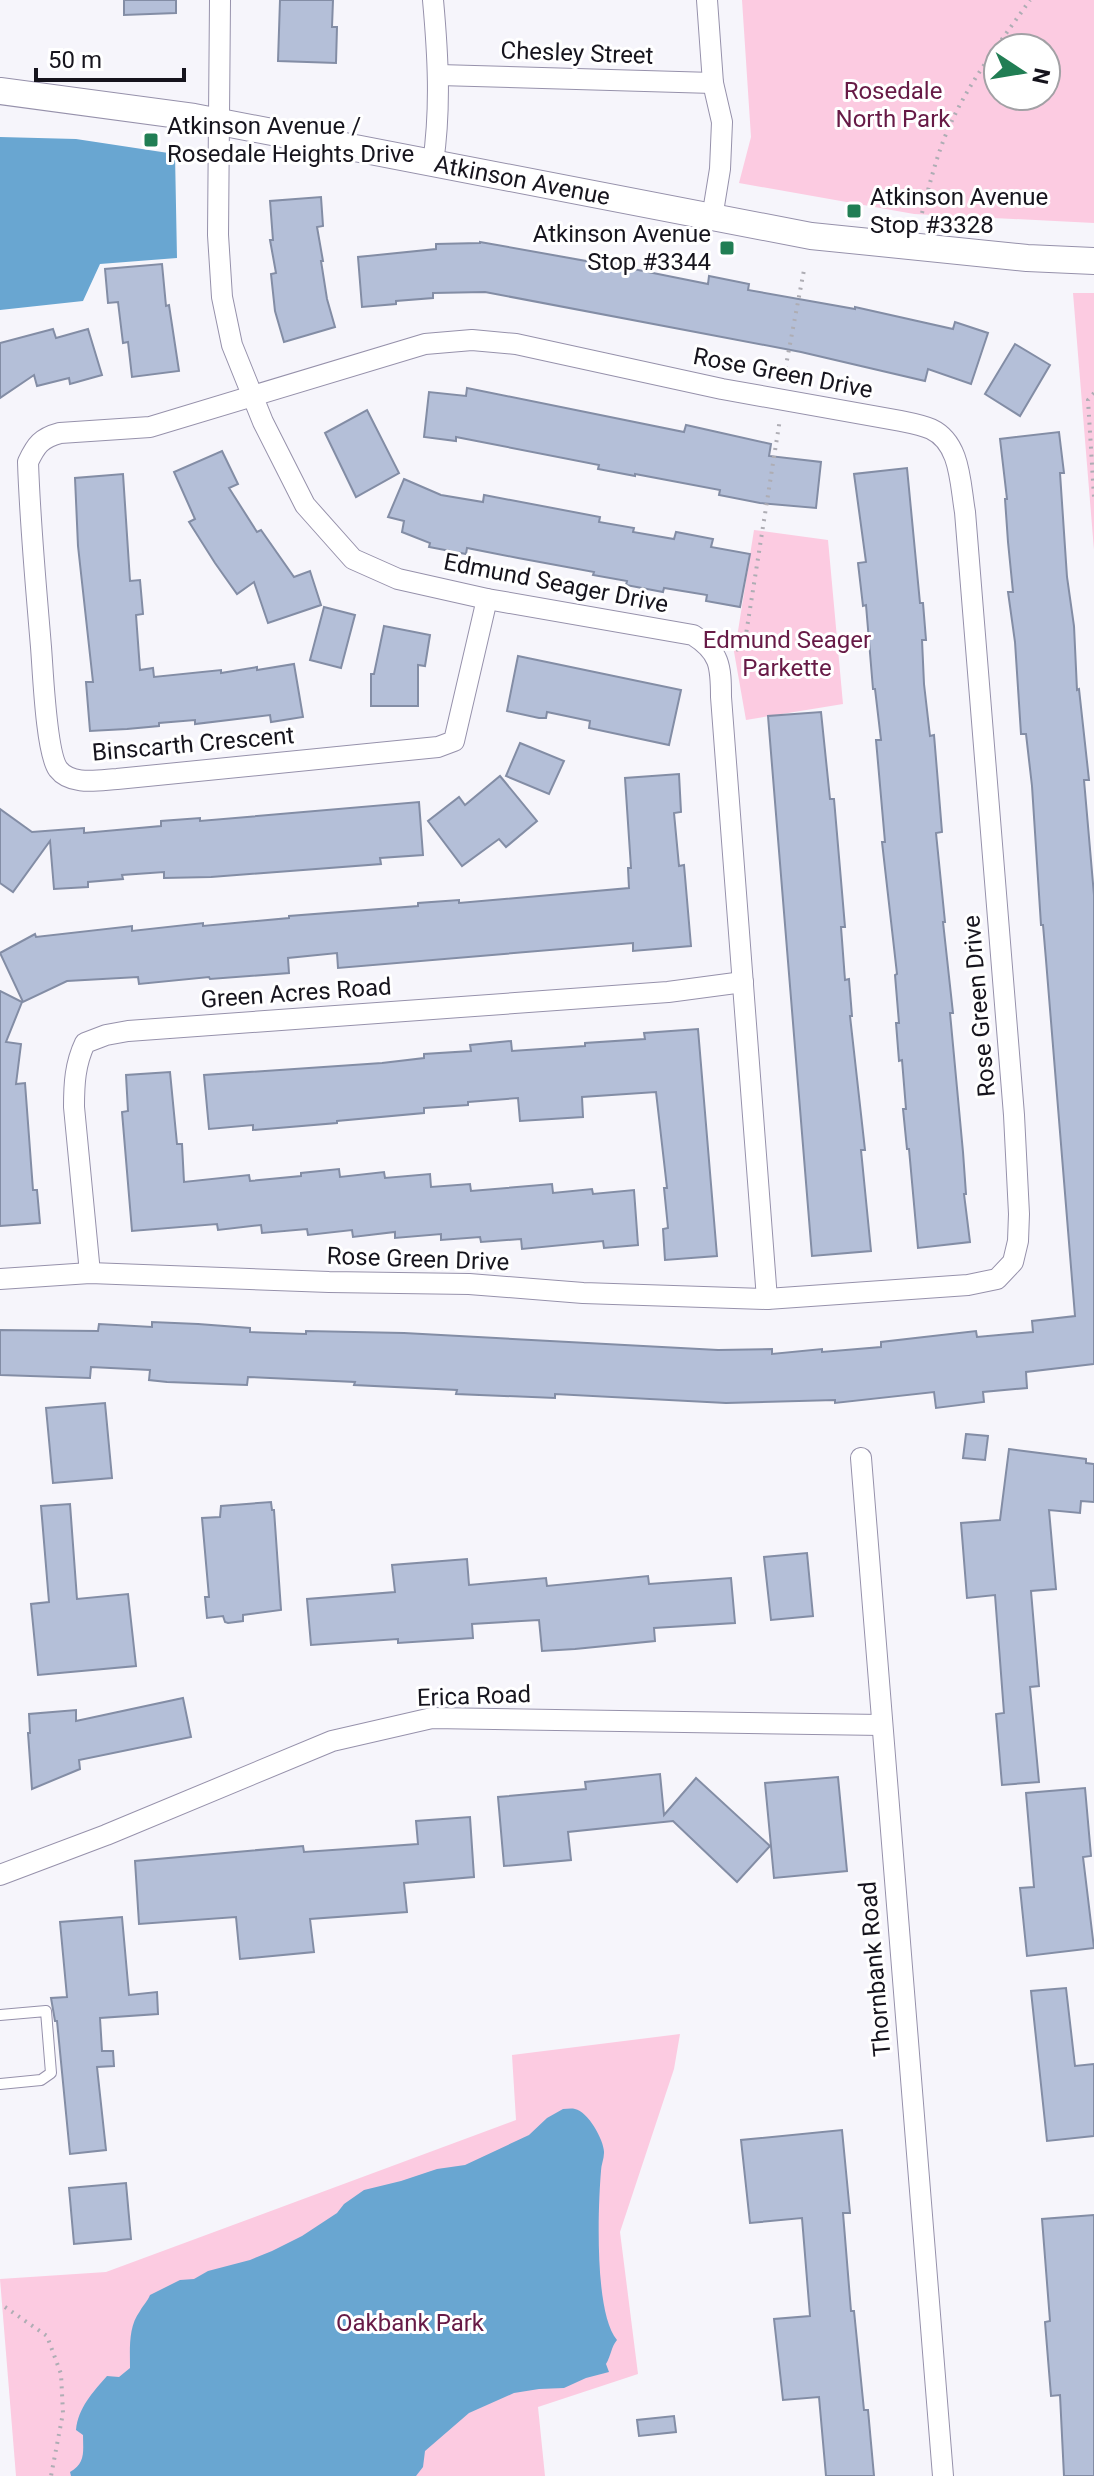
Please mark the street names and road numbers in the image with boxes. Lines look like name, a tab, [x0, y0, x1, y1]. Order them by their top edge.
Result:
street label: Chesley Street	[500, 36, 654, 70]
street label: Atkinson Avenue	[432, 150, 612, 211]
street label: Rose Green Drive	[691, 342, 875, 404]
street label: Edmund Seager Drive	[441, 547, 671, 619]
street label: Binscarth Crescent	[91, 721, 295, 767]
street label: Rose Green Drive	[957, 914, 1001, 1098]
street label: Green Acres Road	[200, 972, 392, 1014]
street label: Rose Green Drive	[326, 1242, 510, 1276]
street label: Erica Road	[416, 1680, 532, 1712]
street label: Thornbank Road	[853, 1880, 897, 2058]

